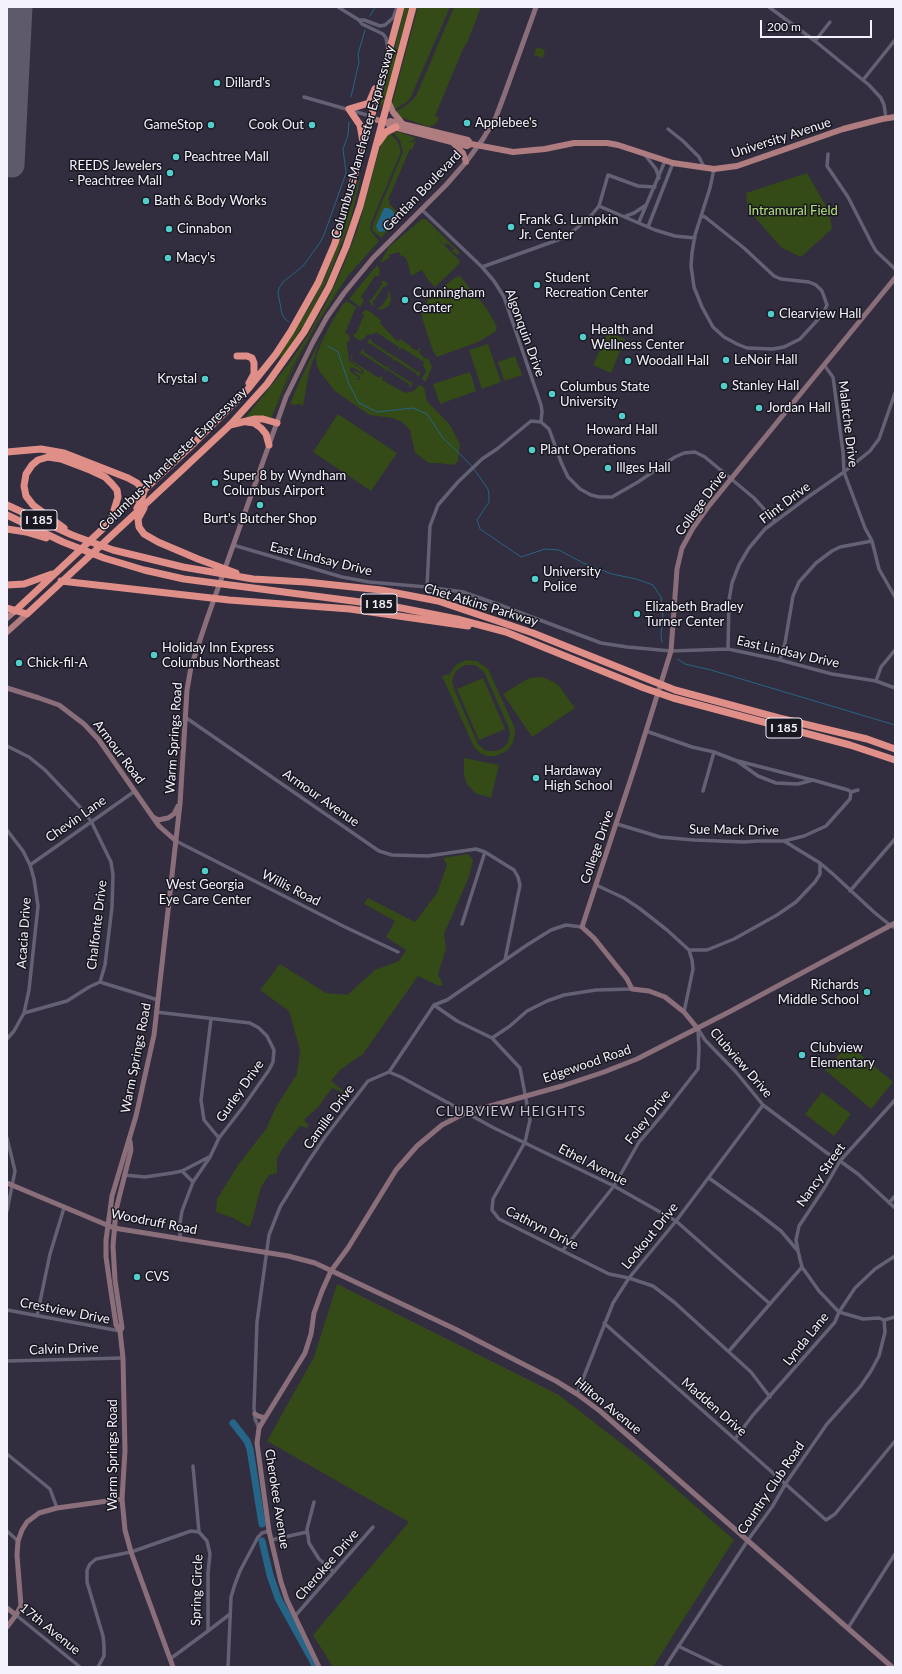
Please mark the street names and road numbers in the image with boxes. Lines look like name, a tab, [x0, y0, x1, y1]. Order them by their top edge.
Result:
street label: Columbus-Manchester Expressway	[328, 44, 398, 240]
street label: University Avenue	[729, 114, 833, 162]
street label: Gentian Boulevard	[380, 147, 464, 235]
street label: Algonquin Drive	[502, 287, 548, 379]
street label: Malatche Drive	[835, 380, 861, 468]
street label: Columbus-Manchester Expressway	[96, 384, 250, 534]
street label: College Drive	[672, 467, 730, 539]
street label: Flint Drive	[757, 479, 813, 527]
road number: I 185	[21, 510, 57, 530]
street label: East Lindsay Drive	[268, 539, 374, 579]
street label: Chet Atkins Parkway	[422, 580, 540, 630]
road number: I 185	[361, 594, 397, 614]
street label: East Lindsay Drive	[735, 633, 841, 671]
street label: Warm Springs Road	[162, 682, 186, 794]
street label: Armour Road	[90, 717, 148, 787]
road number: I 185	[766, 718, 802, 738]
street label: Armour Avenue	[280, 766, 362, 830]
street label: Chevin Lane	[43, 792, 109, 846]
street label: College Drive	[577, 808, 617, 886]
street label: Sue Mack Drive	[689, 821, 779, 839]
street label: Willis Road	[259, 867, 323, 909]
street label: Chalfonte Drive	[84, 879, 110, 971]
street label: Acacia Drive	[14, 897, 34, 969]
street label: Warm Springs Road	[118, 1002, 154, 1114]
street label: Clubview Drive	[706, 1025, 776, 1101]
street label: Edgewood Road	[541, 1042, 633, 1086]
street label: Gurley Drive	[213, 1057, 267, 1125]
street label: Camille Drive	[300, 1082, 358, 1152]
street label: Foley Drive	[622, 1087, 674, 1147]
street label: Nancy Street	[793, 1140, 849, 1210]
street label: Ethel Avenue	[556, 1141, 630, 1189]
street label: Lookout Drive	[619, 1200, 681, 1272]
street label: Cathryn Drive	[503, 1203, 581, 1253]
street label: Woodruff Road	[110, 1206, 198, 1238]
street label: Crestview Drive	[19, 1295, 111, 1327]
street label: Lynda Lane	[780, 1309, 832, 1369]
street label: Calvin Drive	[29, 1340, 99, 1358]
street label: Hilton Avenue	[571, 1374, 645, 1438]
street label: Madden Drive	[678, 1374, 750, 1440]
street label: Warm Springs Road	[105, 1399, 121, 1511]
street label: Country Club Road	[734, 1439, 808, 1537]
street label: Cherokee Avenue	[261, 1448, 293, 1550]
street label: Cherokee Drive	[292, 1526, 362, 1604]
street label: Spring Circle	[188, 1554, 206, 1626]
street label: 17th Avenue	[17, 1600, 83, 1658]

